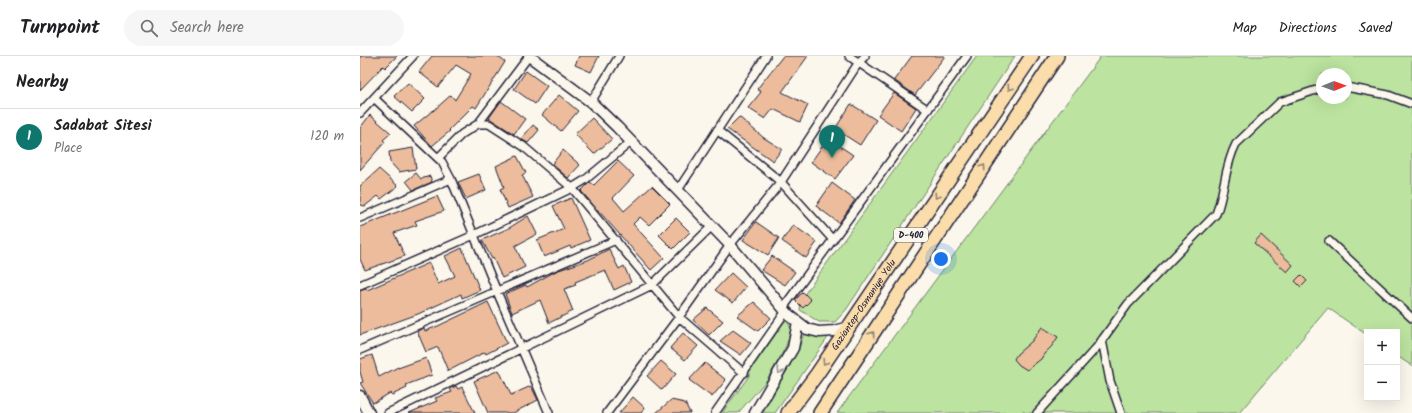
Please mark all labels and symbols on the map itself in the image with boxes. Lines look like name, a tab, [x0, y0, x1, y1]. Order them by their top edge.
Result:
north arrow	[1316, 68, 1352, 104]
one-way arrow	[1008, 84, 1015, 91]
pin: 1	[819, 125, 845, 158]
one-way arrow	[978, 164, 986, 171]
one-way arrow	[934, 192, 942, 199]
road number: D-400	[894, 228, 928, 242]
your location	[931, 249, 951, 269]
street label: Gaziantep-Osmaniye Yolu	[827, 256, 900, 354]
one-way arrow	[867, 331, 875, 338]
one-way arrow	[822, 358, 830, 365]
one-way arrow	[777, 367, 784, 374]

